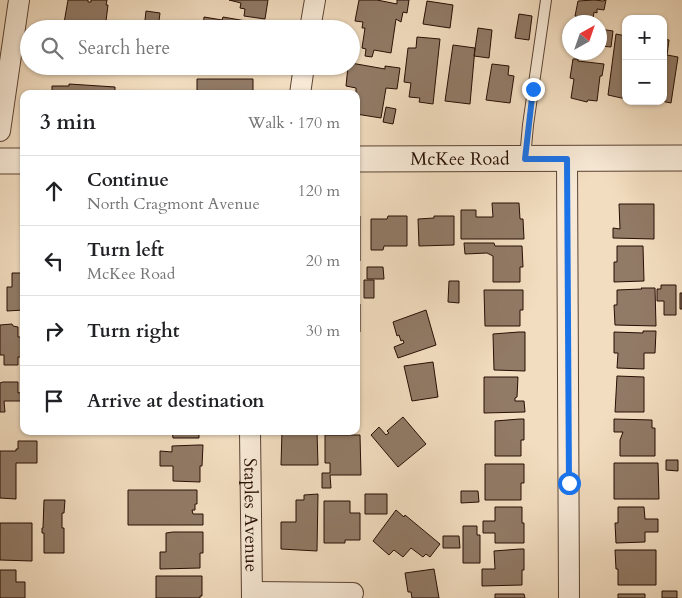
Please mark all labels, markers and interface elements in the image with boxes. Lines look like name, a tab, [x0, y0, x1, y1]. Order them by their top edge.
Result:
north arrow	[562, 15, 607, 60]
map controls	[622, 15, 667, 105]
button: +	[622, 15, 667, 60]
search box	[20, 20, 360, 75]
icon: search	[38, 34, 66, 62]
text: Search here	[78, 35, 170, 61]
button: −	[622, 60, 667, 105]
route end	[522, 78, 545, 101]
text: 3 min	[40, 108, 96, 137]
text: Walk · 170 m	[248, 112, 340, 134]
street label: McKee Road	[410, 146, 510, 171]
text: Continue	[87, 167, 169, 193]
icon: ahead	[40, 177, 68, 205]
text: 120 m	[298, 180, 340, 202]
text: North Cragmont Avenue	[87, 193, 260, 215]
text: Turn left	[87, 237, 164, 263]
icon: left	[40, 247, 68, 275]
text: 20 m	[306, 250, 340, 272]
text: McKee Road	[87, 263, 175, 285]
icon: right	[40, 317, 68, 345]
text: Turn right	[87, 318, 179, 344]
text: 30 m	[306, 320, 340, 342]
icon: arrive	[40, 387, 68, 415]
text: Arrive at destination	[87, 388, 264, 414]
street label: Staples Avenue	[238, 458, 264, 572]
route start	[558, 472, 581, 495]

